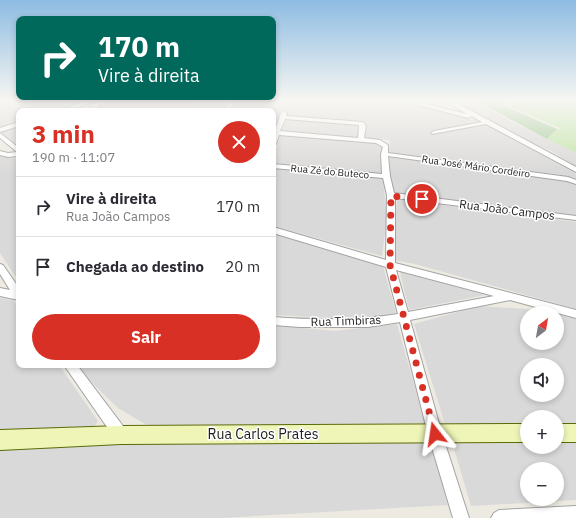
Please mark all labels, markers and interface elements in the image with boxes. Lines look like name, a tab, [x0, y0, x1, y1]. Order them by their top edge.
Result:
text: 170 m	[98, 28, 180, 65]
icon: right	[32, 32, 84, 84]
text: Vire à direita	[98, 64, 200, 87]
text: 3 min	[32, 118, 95, 150]
button: close	[218, 121, 260, 163]
text: 190 m · 11:07	[32, 149, 115, 166]
street label: Rua José Mário Cordeiro	[421, 152, 531, 181]
street label: Rua Zé do Buteco	[290, 162, 370, 181]
pin	[405, 182, 439, 216]
icon: arrive	[411, 188, 433, 210]
text: Vire à direita	[66, 189, 156, 208]
icon: right	[32, 196, 54, 218]
street label: Rua João Campos	[458, 196, 556, 223]
text: 170 m	[216, 197, 260, 216]
text: Rua João Campos	[66, 208, 170, 225]
icon: arrive	[32, 256, 54, 278]
text: Chegada ao destino	[66, 257, 204, 276]
text: 20 m	[225, 257, 260, 276]
north arrow	[520, 306, 564, 350]
map controls	[520, 306, 564, 506]
street label: Rua Timbiras	[310, 312, 382, 329]
button: Sair	[32, 314, 260, 360]
button: sound	[520, 358, 564, 402]
button: +	[520, 410, 564, 454]
position arrow	[414, 413, 456, 455]
street label: Rua Carlos Prates	[207, 425, 319, 443]
button: −	[520, 462, 564, 506]

